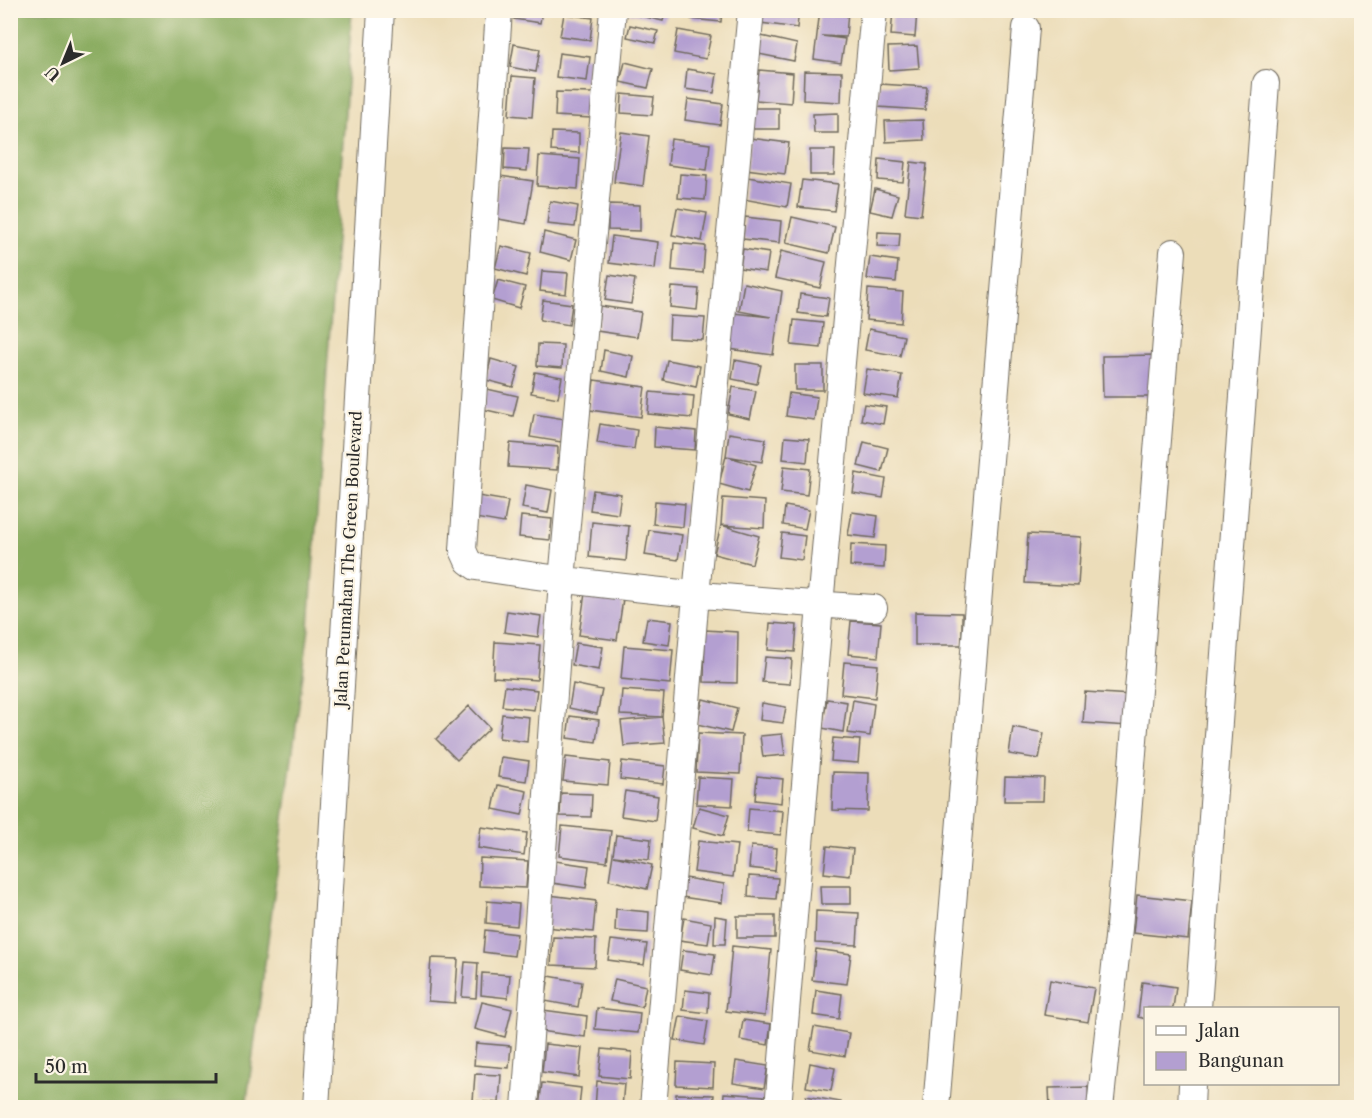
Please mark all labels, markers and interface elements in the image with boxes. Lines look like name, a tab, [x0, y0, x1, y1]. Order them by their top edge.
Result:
north arrow	[33, 33, 93, 93]
text: U	[41, 62, 64, 86]
street label: Jalan Perumahan The Green Boulevard	[330, 410, 366, 711]
legend	[1144, 1007, 1339, 1085]
text: Jalan	[1195, 1020, 1240, 1042]
scale bar	[36, 1046, 216, 1084]
text: Bangunan	[1198, 1050, 1284, 1072]
text: 50 m	[45, 1056, 88, 1078]

